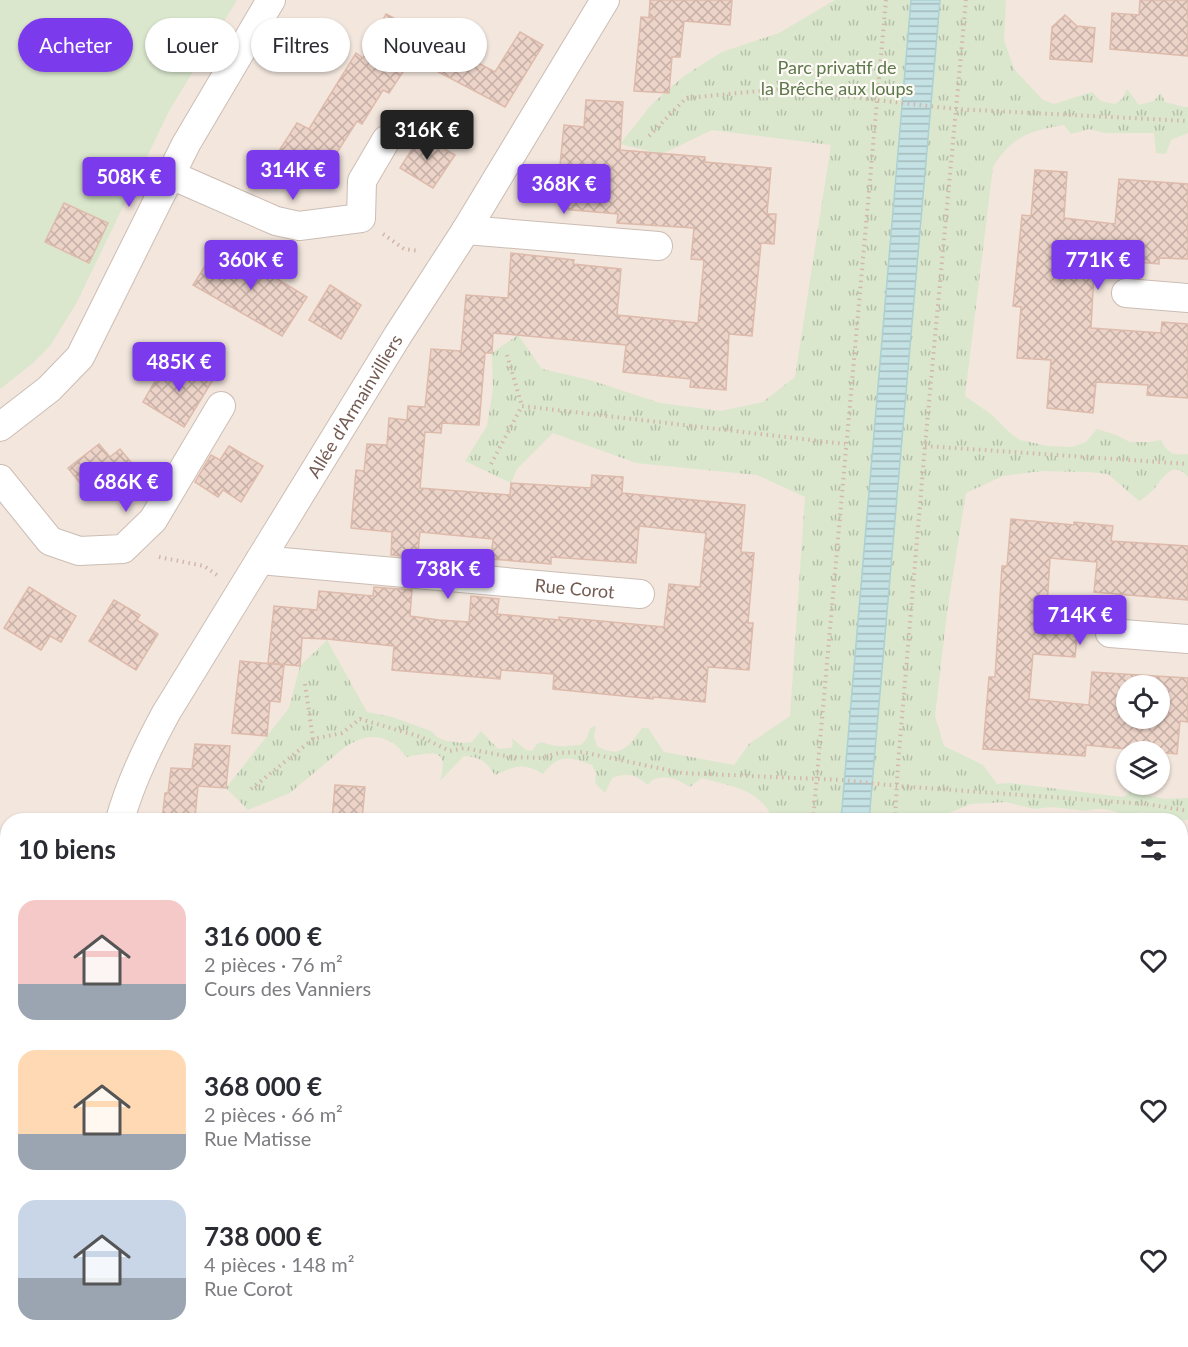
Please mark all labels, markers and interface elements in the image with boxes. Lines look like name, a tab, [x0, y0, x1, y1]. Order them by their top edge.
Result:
chip: Acheter	[18, 18, 133, 72]
chip: Louer	[145, 18, 239, 72]
chip: Filtres	[251, 18, 350, 72]
chip: Nouveau	[362, 18, 487, 72]
park label: Parc privatif de la Brêche aux loups	[761, 56, 914, 99]
pin: 316K €	[378, 110, 476, 161]
text: 316K €	[395, 117, 459, 141]
pin: 314K €	[244, 150, 342, 201]
pin: 508K €	[80, 157, 178, 208]
text: 314K €	[261, 157, 325, 181]
text: 508K €	[97, 164, 161, 188]
pin: 368K €	[515, 164, 613, 215]
text: 368K €	[532, 171, 596, 195]
pin: 360K €	[202, 240, 300, 291]
pin: 771K €	[1049, 240, 1147, 291]
text: 360K €	[219, 247, 283, 271]
text: 771K €	[1066, 247, 1130, 271]
street label: Allée d'Armainvilliers	[302, 330, 407, 482]
pin: 485K €	[130, 342, 228, 393]
text: 485K €	[147, 349, 211, 373]
pin: 686K €	[77, 462, 175, 513]
text: 686K €	[94, 469, 158, 493]
pin: 738K €	[399, 549, 497, 600]
text: 738K €	[416, 556, 480, 580]
street label: Rue Corot	[534, 574, 616, 603]
pin: 714K €	[1031, 595, 1129, 646]
text: 714K €	[1048, 602, 1112, 626]
map controls	[1116, 675, 1170, 795]
button: locate	[1116, 675, 1170, 729]
button: layers	[1116, 741, 1170, 795]
text: 10 biens	[18, 833, 116, 865]
icon: filters	[1137, 833, 1170, 866]
text: 316 000 €	[204, 920, 322, 952]
icon: home	[66, 924, 138, 996]
icon: heart	[1137, 944, 1170, 977]
text: 2 pièces · 76 m²	[204, 952, 343, 976]
text: Cours des Vanniers	[204, 976, 371, 1000]
text: 368 000 €	[204, 1070, 322, 1102]
icon: home	[66, 1074, 138, 1146]
icon: heart	[1137, 1094, 1170, 1127]
text: 2 pièces · 66 m²	[204, 1102, 343, 1126]
text: Rue Matisse	[204, 1126, 311, 1150]
text: 738 000 €	[204, 1220, 322, 1252]
icon: home	[66, 1224, 138, 1296]
icon: heart	[1137, 1244, 1170, 1277]
text: 4 pièces · 148 m²	[204, 1252, 354, 1276]
text: Rue Corot	[204, 1276, 293, 1300]

